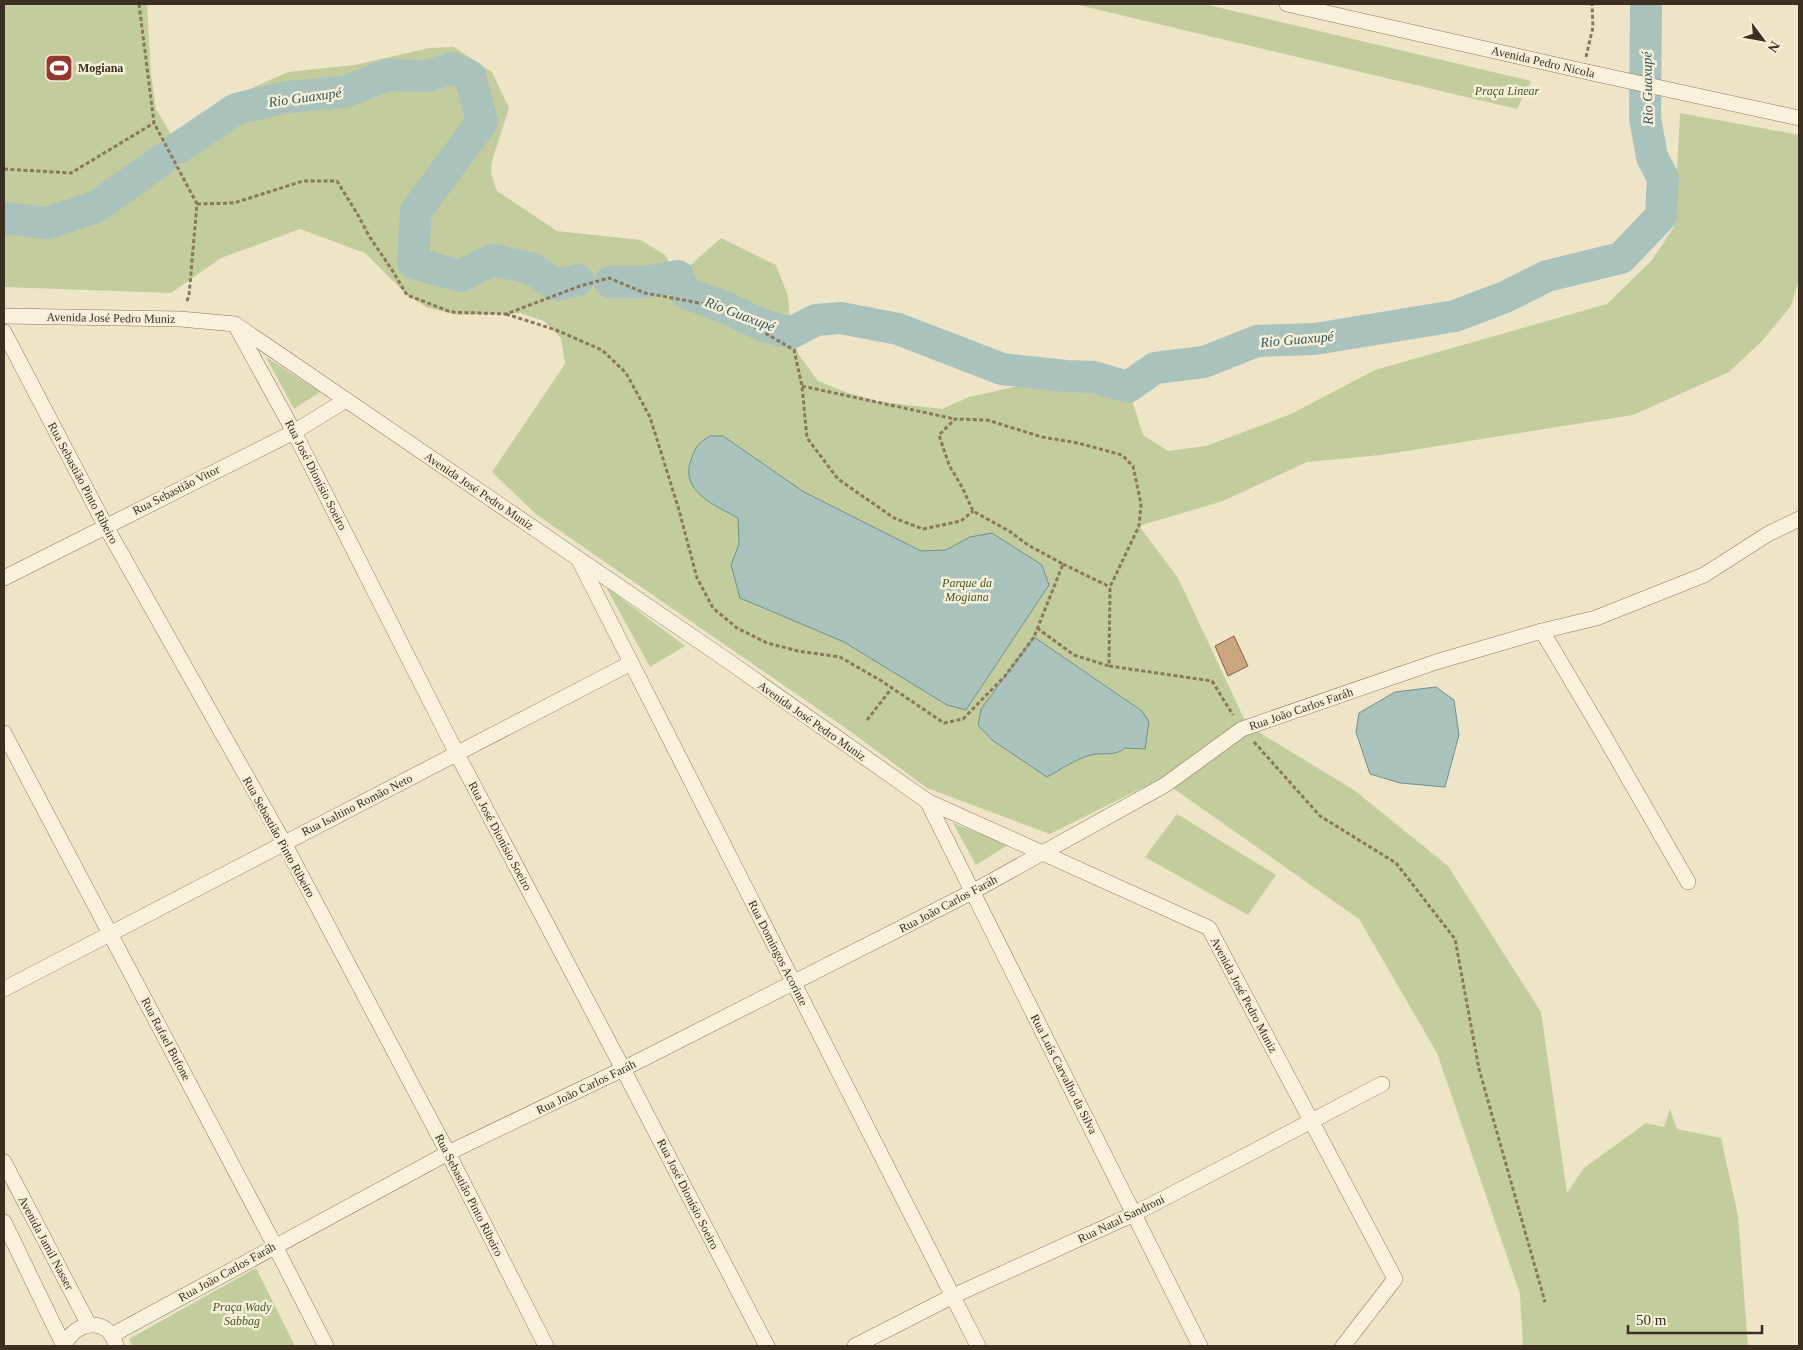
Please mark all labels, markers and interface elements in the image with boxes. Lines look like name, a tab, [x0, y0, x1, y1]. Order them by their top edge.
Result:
north arrow	[1738, 15, 1788, 65]
text: N	[1765, 38, 1783, 55]
street label: Avenida Pedro Nicola	[1490, 43, 1597, 81]
water label: Rio Guaxupé	[1639, 50, 1656, 126]
sports icon: Mogiana	[44, 53, 74, 83]
place label: Mogiana	[78, 61, 123, 75]
park label: Praça Linear	[1474, 84, 1539, 98]
water label: Rio Guaxupé	[267, 85, 343, 110]
water label: Rio Guaxupé	[702, 294, 778, 335]
street label: Avenida José Pedro Muniz	[47, 310, 175, 326]
water label: Rio Guaxupé	[1259, 329, 1335, 350]
street label: Rua José Dionísio Soeiro	[282, 418, 350, 532]
street label: Rua Sebastião Pinto Ribeiro	[45, 420, 121, 546]
street label: Avenida José Pedro Muniz	[422, 449, 536, 533]
street label: Rua Sebastião Vitor	[130, 462, 222, 518]
park label: Parque da Mogiana	[941, 576, 992, 604]
street label: Avenida José Pedro Muniz	[755, 678, 869, 764]
street label: Rua João Carlos Faráh	[1247, 685, 1355, 733]
street label: Rua Isaltino Romão Neto	[299, 771, 415, 839]
street label: Rua Sebastião Pinto Ribeiro	[240, 774, 318, 900]
street label: Rua José Dionísio Soeiro	[465, 779, 535, 893]
street label: Rua João Carlos Faráh	[897, 872, 999, 936]
street label: Rua Domingos Acorinte	[745, 898, 811, 1008]
street label: Avenida José Pedro Muniz	[1208, 935, 1280, 1055]
street label: Rua Rafael Bufone	[138, 995, 194, 1083]
street label: Rua Luís Carvalho da Silva	[1028, 1012, 1101, 1137]
street label: Rua João Carlos Faráh	[534, 1057, 638, 1117]
street label: Rua Sebastião Pinto Ribeiro	[432, 1131, 506, 1259]
street label: Rua José Dionísio Soeiro	[654, 1137, 722, 1251]
street label: Rua Natal Sandroni	[1075, 1192, 1167, 1246]
street label: Avenida Jamil Nasser	[15, 1194, 77, 1292]
street label: Rua João Carlos Faráh	[176, 1239, 278, 1305]
park label: Praça Wady Sabbag	[212, 1300, 272, 1328]
scale bar	[1628, 1302, 1762, 1334]
text: 50 m	[1636, 1312, 1667, 1328]

